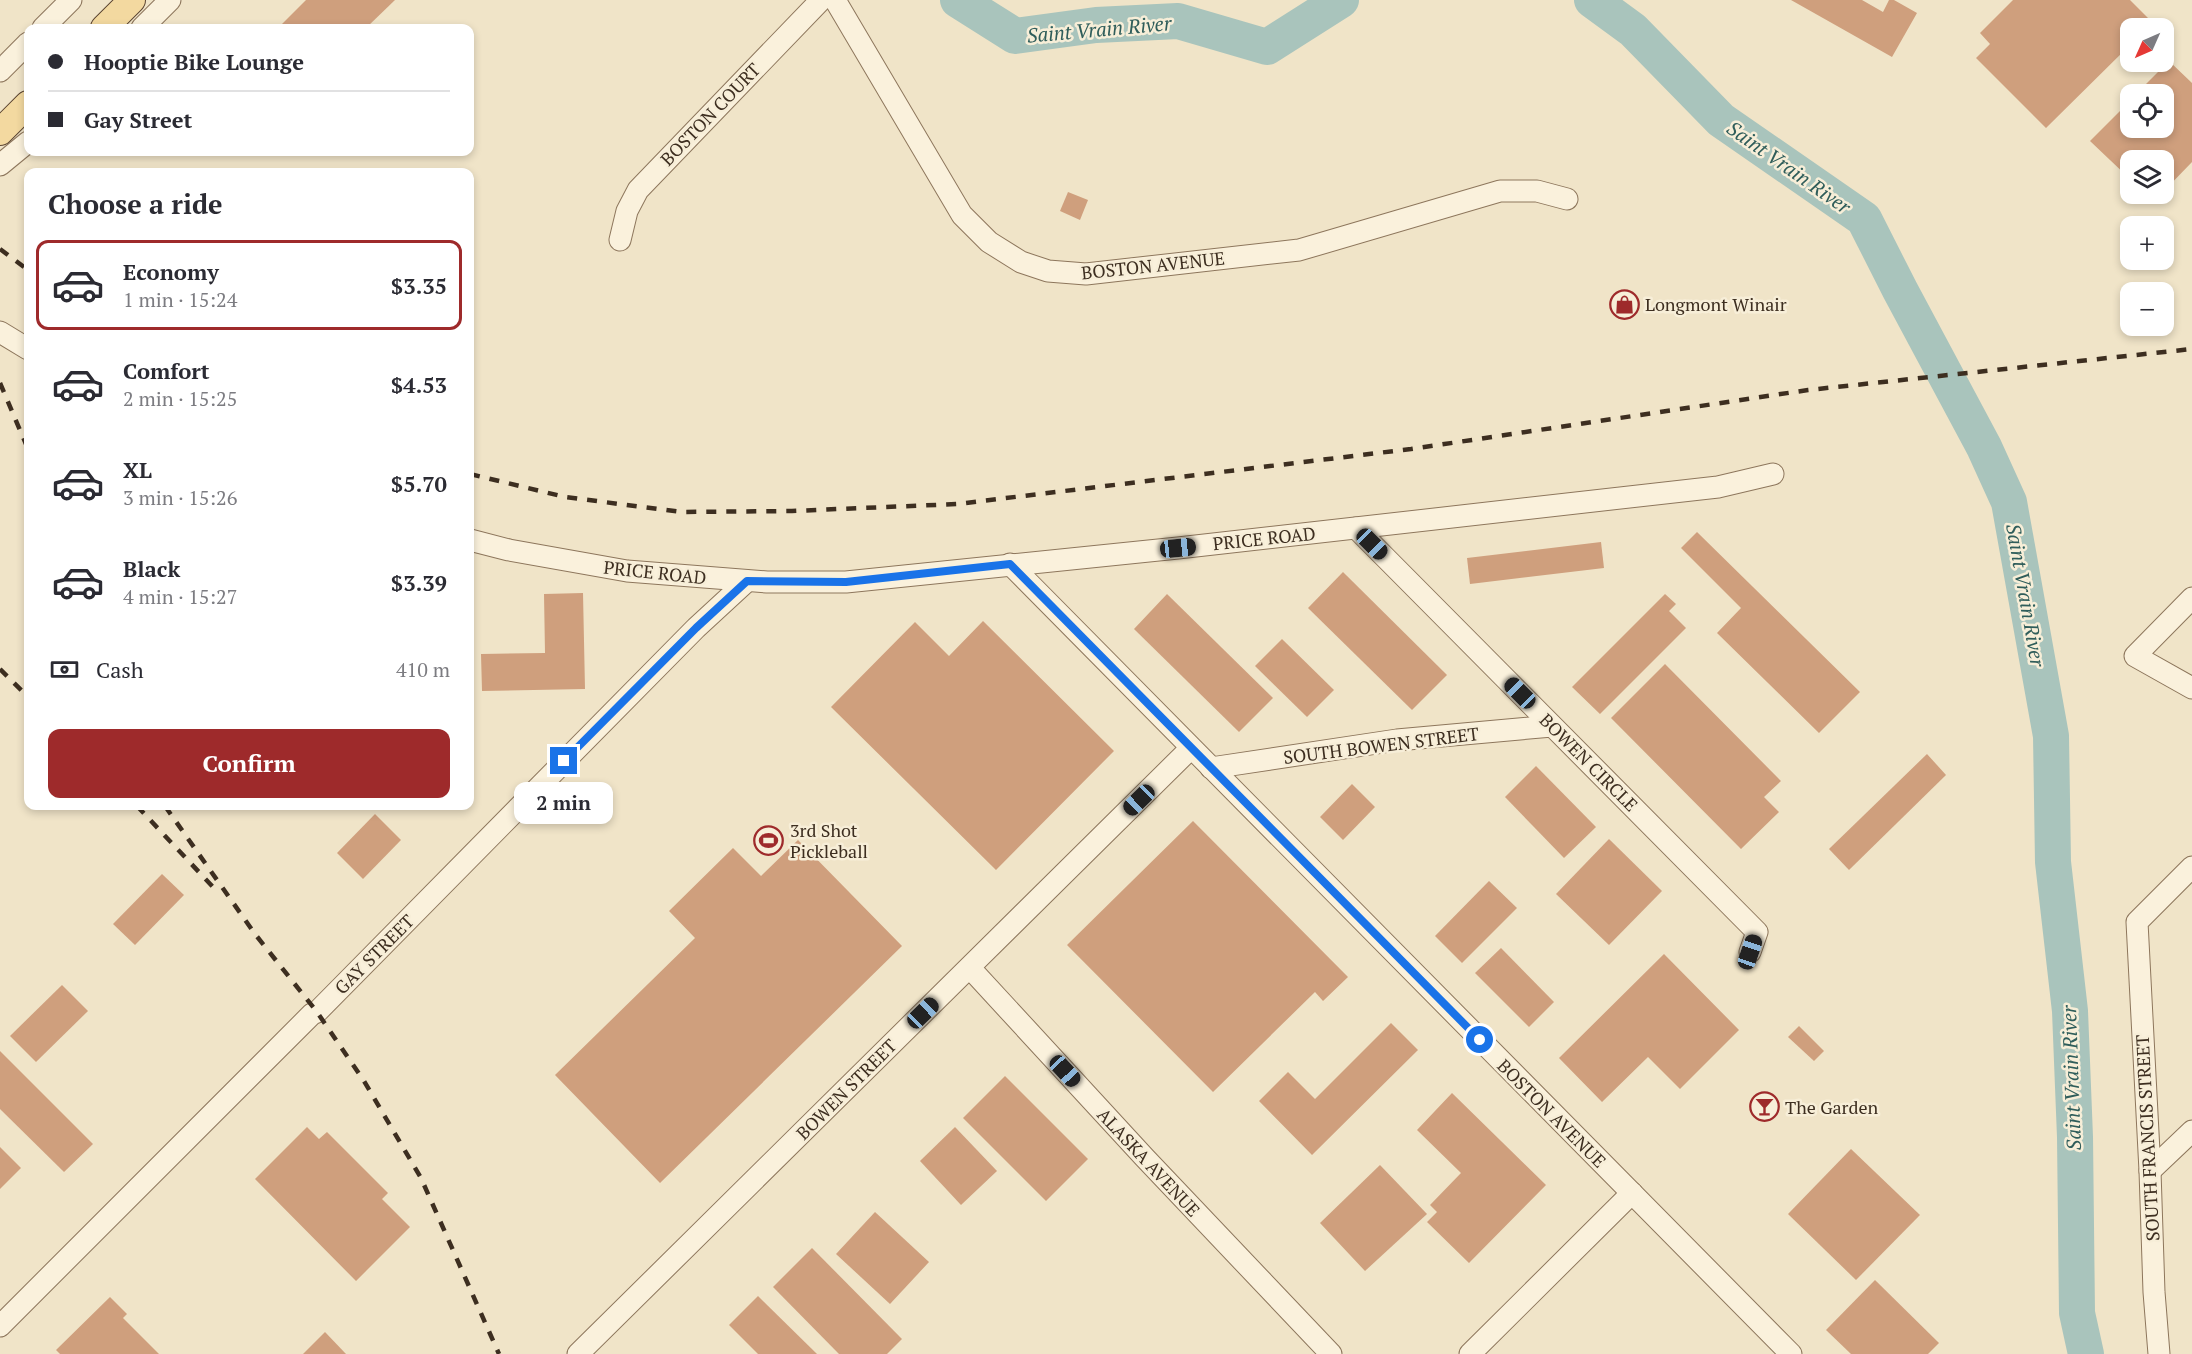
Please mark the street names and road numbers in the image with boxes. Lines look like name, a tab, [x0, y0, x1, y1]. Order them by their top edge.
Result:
street label: BOSTON COURT	[655, 57, 765, 171]
street label: BOSTON AVENUE	[1080, 246, 1226, 284]
street label: PRICE ROAD	[1211, 521, 1317, 555]
street label: PRICE ROAD	[602, 555, 708, 589]
street label: BOWEN CIRCLE	[1535, 708, 1643, 816]
street label: SOUTH BOWEN STREET	[1282, 721, 1480, 769]
street label: GAY STREET	[329, 909, 419, 999]
street label: BOWEN STREET	[790, 1033, 902, 1145]
street label: SOUTH FRANCIS STREET	[2130, 1034, 2164, 1242]
street label: BOSTON AVENUE	[1493, 1054, 1611, 1172]
street label: ALASKA AVENUE	[1092, 1103, 1206, 1221]

